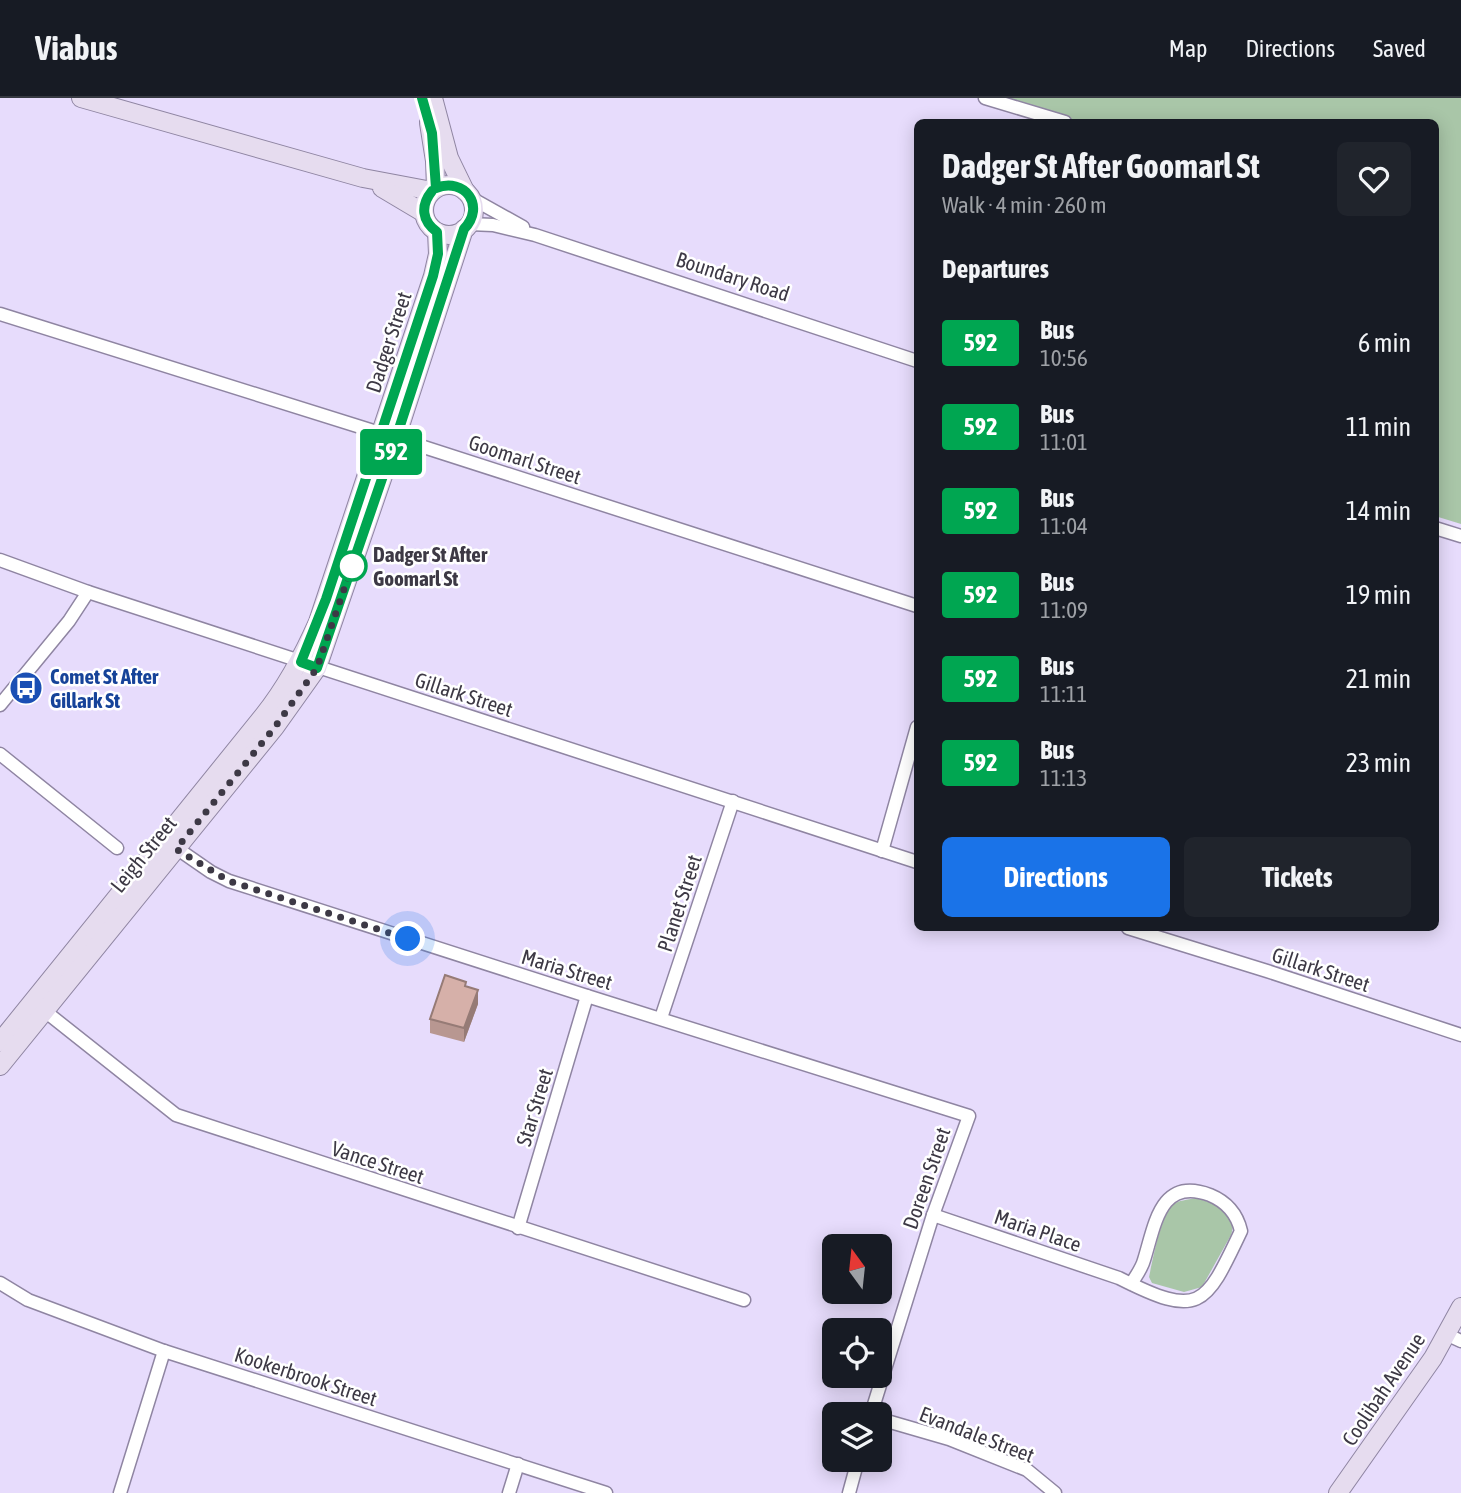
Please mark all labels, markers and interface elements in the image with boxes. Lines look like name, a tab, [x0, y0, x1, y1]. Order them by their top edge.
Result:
text: Viabus	[35, 29, 117, 67]
text: Map	[1169, 35, 1207, 62]
text: Directions	[1245, 35, 1335, 62]
text: Saved	[1373, 35, 1426, 62]
button: heart	[1337, 142, 1411, 216]
text: Dadger St After Goomarl St	[942, 147, 1260, 185]
text: Walk · 4 min · 260 m	[942, 192, 1106, 218]
street label: Boundary Road	[673, 246, 793, 306]
text: Departures	[942, 254, 1049, 284]
street label: Dadger Street	[360, 288, 416, 396]
text: Bus	[1040, 315, 1074, 345]
text: 6 min	[1358, 328, 1411, 358]
text: 592	[964, 329, 997, 356]
text: 10:56	[1040, 345, 1088, 371]
text: Bus	[1040, 399, 1074, 429]
text: 11 min	[1346, 412, 1411, 442]
text: 592	[964, 413, 997, 440]
line badge: 592	[351, 429, 431, 475]
text: 11:01	[1040, 429, 1088, 455]
street label: Goomarl Street	[466, 430, 584, 488]
text: 592	[374, 438, 408, 465]
text: Bus	[1040, 483, 1074, 513]
text: 14 min	[1346, 496, 1411, 526]
text: 592	[964, 497, 997, 524]
text: 11:04	[1040, 513, 1088, 539]
place label: Dadger St After Goomarl St	[373, 542, 488, 590]
marker: Dadger St After Goomarl St	[337, 551, 367, 581]
text: Bus	[1040, 567, 1074, 597]
text: 19 min	[1346, 580, 1411, 610]
text: 592	[964, 581, 997, 608]
text: 11:09	[1040, 597, 1088, 623]
text: Bus	[1040, 651, 1074, 681]
place label: Comet St After Gillark St	[50, 664, 159, 712]
text: 21 min	[1346, 664, 1411, 694]
text: 592	[964, 665, 997, 692]
street label: Gillark Street	[412, 667, 516, 721]
bus stop icon: Comet St After Gillark St	[7, 669, 45, 707]
text: 11:11	[1040, 681, 1087, 707]
text: Bus	[1040, 735, 1074, 765]
text: 23 min	[1346, 748, 1411, 778]
text: 592	[964, 749, 997, 776]
text: 11:13	[1040, 765, 1087, 791]
street label: Leigh Street	[105, 811, 181, 897]
button: Directions	[942, 837, 1170, 917]
button: Tickets	[1184, 837, 1411, 917]
street label: Planet Street	[652, 852, 706, 954]
your location	[390, 921, 425, 956]
street label: Gillark Street	[1269, 942, 1373, 996]
street label: Maria Street	[519, 944, 615, 994]
street label: Star Street	[511, 1065, 557, 1149]
street label: Doreen Street	[897, 1124, 955, 1232]
street label: Vance Street	[329, 1136, 427, 1188]
street label: Maria Place	[991, 1204, 1085, 1256]
north arrow	[822, 1234, 892, 1304]
map controls	[822, 1234, 892, 1472]
button: locate	[822, 1318, 892, 1388]
street label: Coolibah Avenue	[1337, 1328, 1429, 1450]
street label: Kookerbrook Street	[232, 1342, 380, 1410]
street label: Evandale Street	[916, 1401, 1038, 1467]
button: layers	[822, 1402, 892, 1472]

